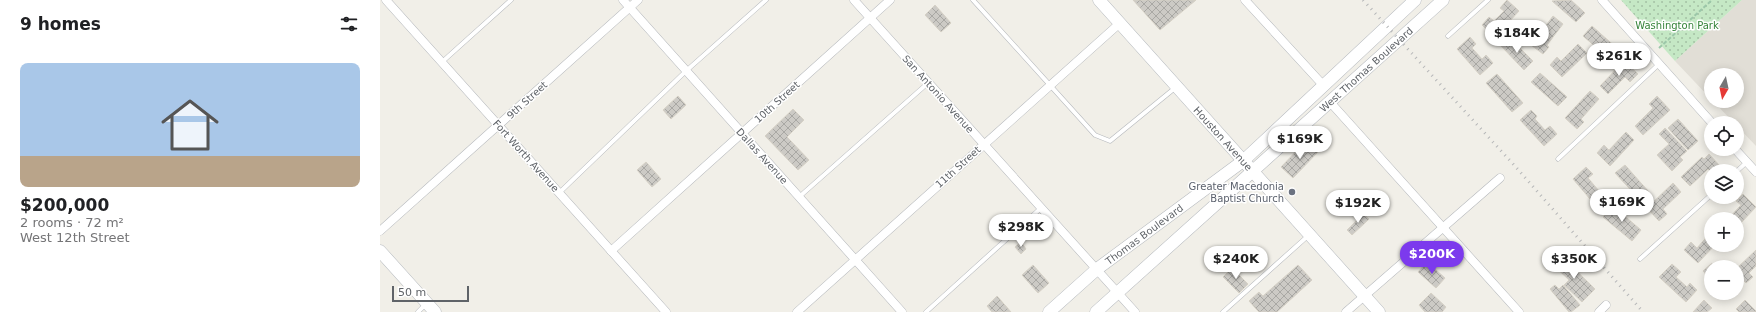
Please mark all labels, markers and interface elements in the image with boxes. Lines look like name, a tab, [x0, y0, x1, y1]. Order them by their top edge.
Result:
icon: filters	[338, 13, 360, 35]
text: 9 homes	[20, 14, 101, 34]
pin: $184K	[1489, 20, 1545, 54]
park label: Washington Park	[1635, 20, 1719, 31]
street label: West Thomas Boulevard	[1317, 25, 1415, 114]
text: $184K	[1494, 25, 1540, 40]
pin: $261K	[1591, 43, 1647, 77]
text: $261K	[1596, 48, 1642, 63]
street label: San Antonio Avenue	[900, 53, 976, 135]
north arrow	[1704, 68, 1744, 108]
map controls	[1704, 68, 1744, 300]
street label: 9th Street	[505, 79, 549, 121]
street label: 10th Street	[752, 79, 802, 125]
icon: home	[154, 89, 226, 161]
street label: Houston Avenue	[1192, 104, 1255, 173]
button: locate	[1704, 116, 1744, 156]
street label: Fort Worth Avenue	[491, 118, 561, 194]
street label: Dallas Avenue	[734, 126, 790, 186]
pin: $169K	[1272, 126, 1328, 160]
text: $169K	[1277, 131, 1323, 146]
street label: 11th Street	[933, 144, 983, 190]
button: layers	[1704, 164, 1744, 204]
place label: Greater Macedonia Baptist Church	[1189, 181, 1284, 204]
marker: Greater Macedonia Baptist Church	[1287, 187, 1297, 197]
pin: $169K	[1594, 189, 1650, 223]
pin: $192K	[1330, 190, 1386, 224]
text: $169K	[1599, 194, 1645, 209]
text: $200,000	[20, 195, 109, 215]
text: $192K	[1335, 195, 1381, 210]
street label: Thomas Boulevard	[1102, 202, 1185, 267]
button: +	[1704, 212, 1744, 252]
pin: $298K	[993, 214, 1049, 248]
text: 2 rooms · 72 m²	[20, 215, 124, 230]
text: $298K	[998, 219, 1044, 234]
text: West 12th Street	[20, 230, 130, 245]
pin: $200K	[1404, 241, 1460, 275]
pin: $240K	[1208, 246, 1264, 280]
text: $200K	[1409, 246, 1455, 261]
pin: $350K	[1546, 246, 1602, 280]
text: $240K	[1213, 251, 1259, 266]
text: $350K	[1551, 251, 1597, 266]
button: −	[1704, 260, 1744, 300]
scale bar	[392, 284, 469, 303]
text: 50 m	[398, 286, 426, 299]

